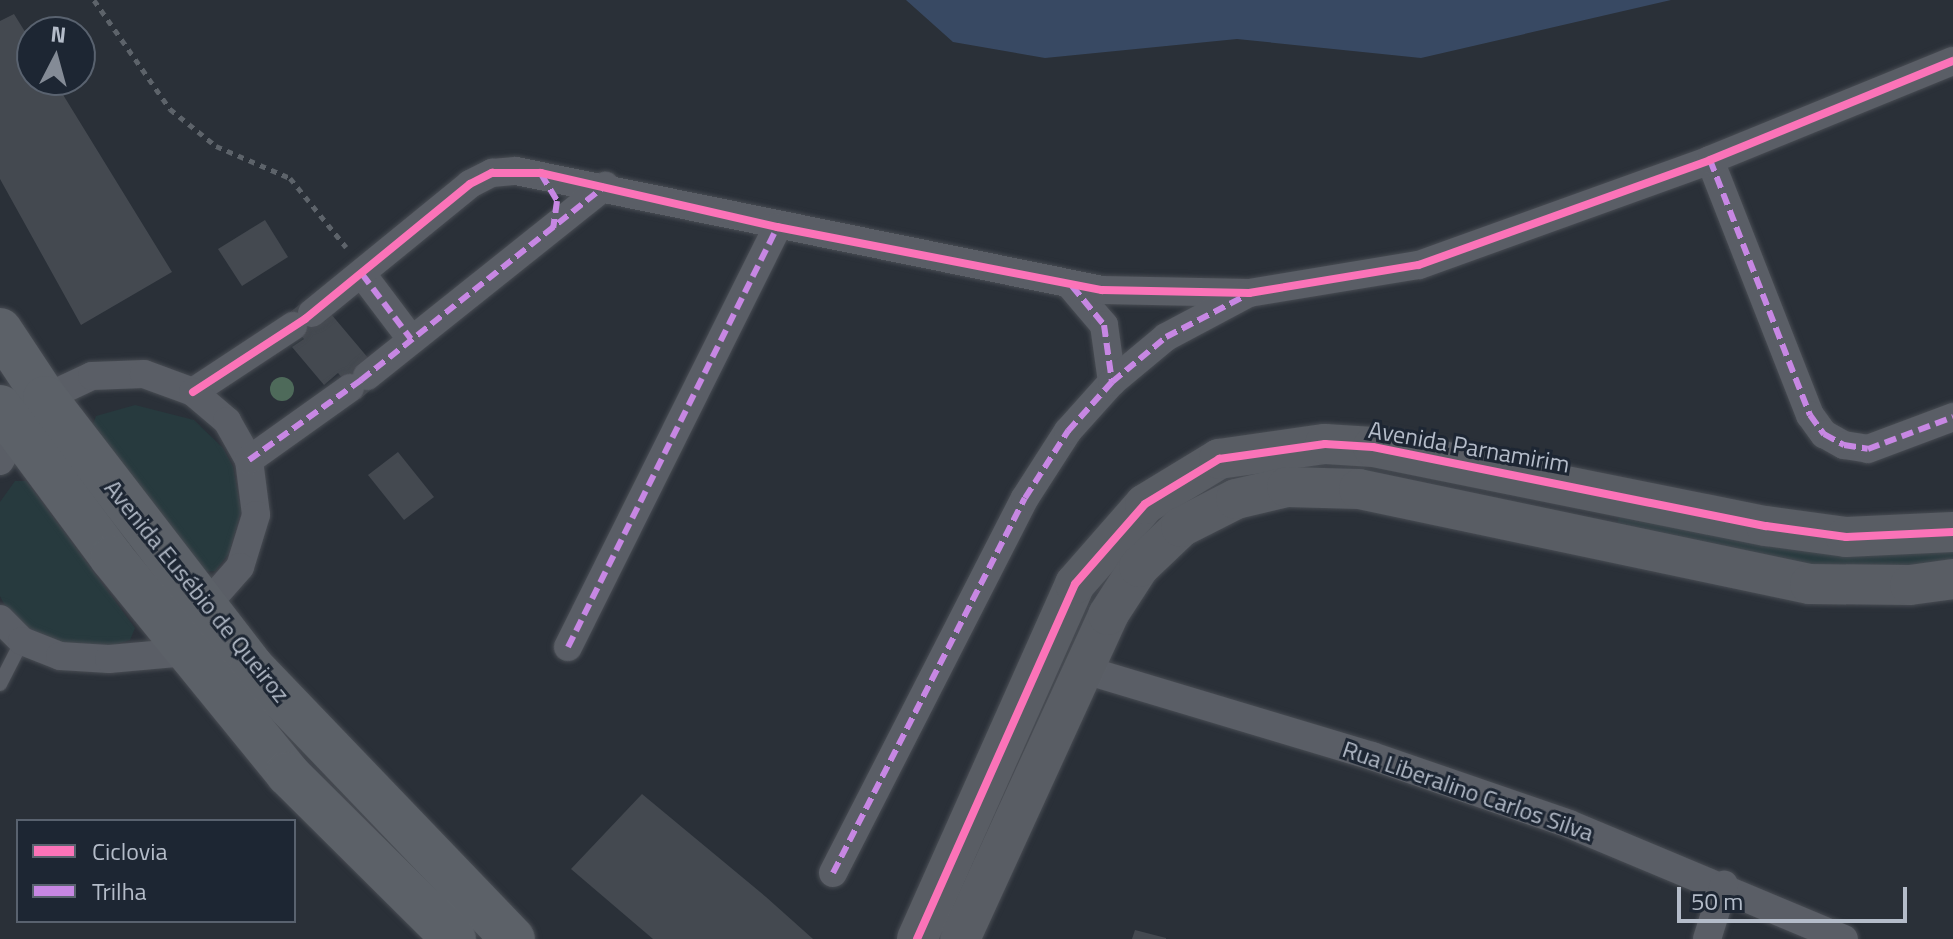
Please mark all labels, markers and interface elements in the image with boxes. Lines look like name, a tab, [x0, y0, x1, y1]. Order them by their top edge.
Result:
north arrow	[16, 16, 96, 96]
text: N	[49, 16, 68, 52]
street label: Avenida Parnamirim	[1366, 415, 1572, 479]
street label: Avenida Eusébio de Queiroz	[98, 474, 296, 708]
street label: Rua Liberalino Carlos Silva	[1339, 734, 1597, 848]
legend	[16, 819, 296, 923]
text: Ciclovia	[92, 833, 168, 869]
scale bar	[1681, 871, 1911, 921]
text: Trilha	[92, 873, 147, 909]
text: 50 m	[1691, 883, 1743, 919]

